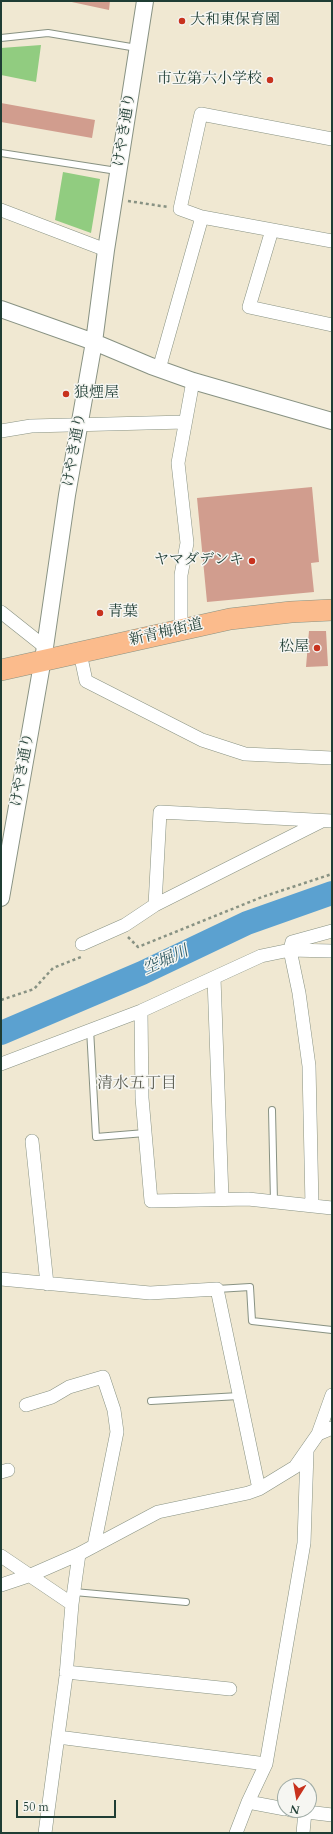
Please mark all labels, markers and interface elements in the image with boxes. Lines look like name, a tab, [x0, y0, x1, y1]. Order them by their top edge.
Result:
place label: 大和東保育園	[190, 12, 280, 30]
marker: 大和東保育園	[177, 16, 187, 26]
place label: 市立第六小学校	[157, 71, 262, 89]
marker: 市立第六小学校	[265, 75, 275, 85]
street label: けやき通り	[110, 92, 140, 168]
place label: 狼煙屋	[74, 385, 119, 403]
marker: 狼煙屋	[61, 389, 71, 399]
street label: けやき通り	[60, 412, 90, 488]
place label: ヤマダデンキ	[154, 552, 244, 570]
marker: ヤマダデンキ	[247, 556, 257, 566]
place label: 青葉	[108, 604, 138, 622]
marker: 青葉	[95, 608, 105, 618]
street label: 新青梅街道	[127, 616, 205, 650]
place label: 松屋	[279, 639, 309, 657]
marker: 松屋	[312, 643, 322, 653]
street label: けやき通り	[8, 732, 38, 808]
water label: 空堀川	[140, 942, 192, 980]
district label: 清水五丁目	[97, 1074, 177, 1094]
north arrow	[277, 1778, 317, 1818]
scale bar	[18, 1792, 118, 1818]
text: 50 m	[23, 1799, 49, 1815]
text: N	[289, 1801, 301, 1818]

